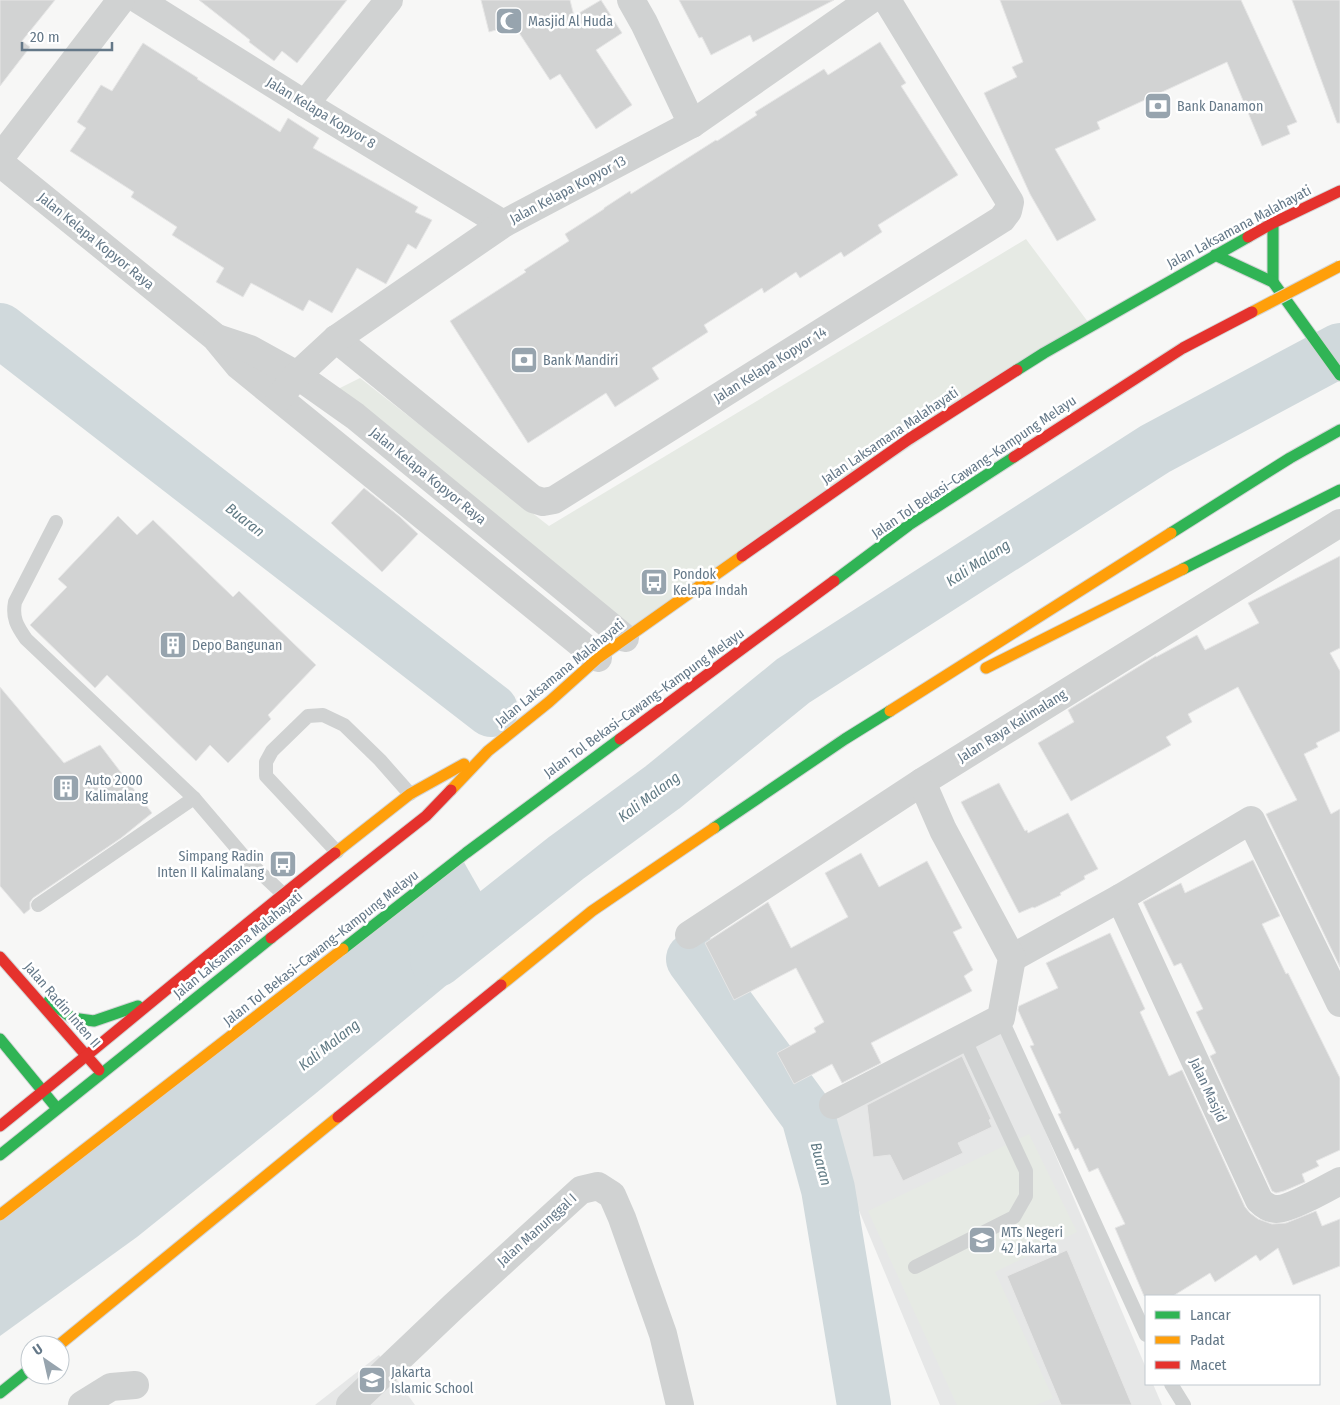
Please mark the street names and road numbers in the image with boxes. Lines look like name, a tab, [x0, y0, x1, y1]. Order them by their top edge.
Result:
street label: Jalan Kelapa Kopyor 8	[263, 74, 379, 152]
street label: Jalan Kelapa Kopyor 13	[507, 152, 629, 228]
street label: Jalan Laksamana Malahayati	[1164, 182, 1314, 272]
street label: Jalan Kelapa Kopyor Raya	[34, 189, 158, 293]
street label: Jalan Kelapa Kopyor 14	[710, 323, 830, 407]
street label: Jalan Laksamana Malahayati	[818, 384, 962, 488]
street label: Jalan Tol Bekasi–Cawang–Kampung Melayu	[868, 392, 1080, 542]
street label: Jalan Kelapa Kopyor Raya	[366, 424, 490, 528]
street label: Jalan Laksamana Malahayati	[492, 616, 628, 730]
street label: Jalan Tol Bekasi–Cawang–Kampung Melayu	[541, 625, 747, 781]
street label: Jalan Raya Kalimalang	[954, 685, 1070, 766]
street label: Jalan Tol Bekasi–Cawang–Kampung Melayu	[220, 866, 422, 1030]
street label: Jalan Laksamana Malahayati	[170, 888, 306, 1002]
street label: Jalan Radin Inten II	[20, 959, 104, 1051]
street label: Jalan Masjid	[1186, 1055, 1230, 1125]
street label: Jalan Manunggal I	[494, 1190, 580, 1270]

